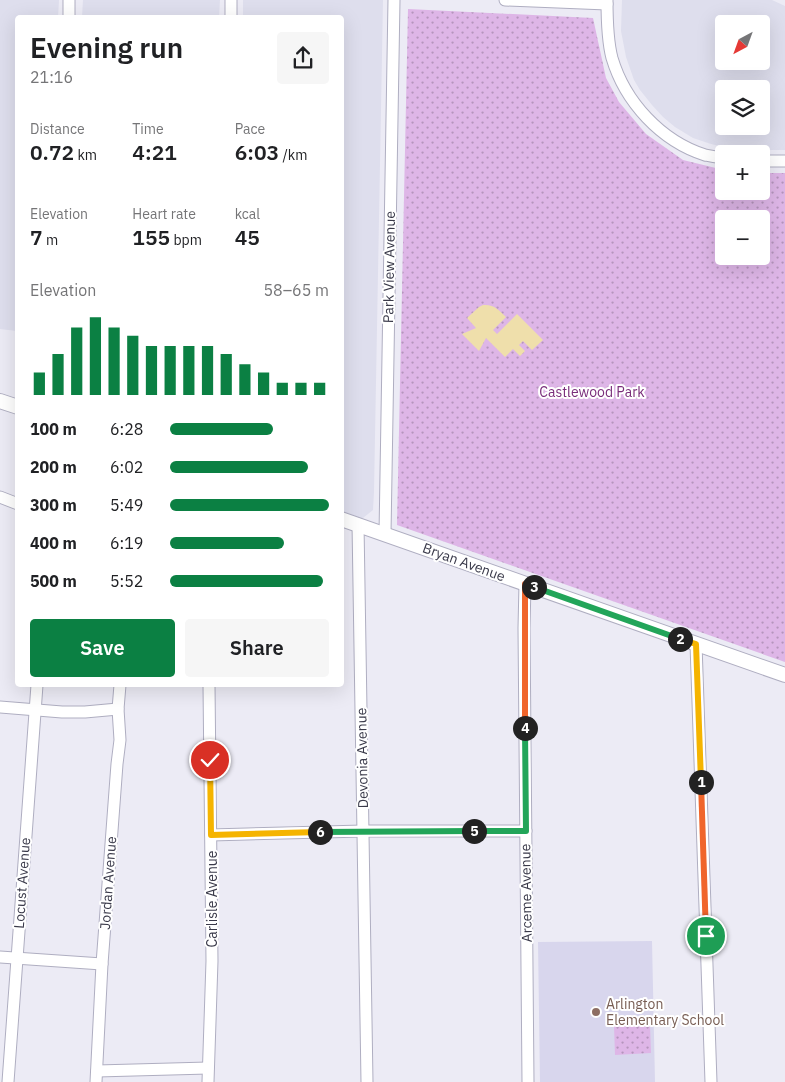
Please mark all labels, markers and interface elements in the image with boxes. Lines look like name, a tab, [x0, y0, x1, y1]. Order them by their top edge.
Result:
north arrow	[715, 15, 770, 70]
map controls	[715, 15, 770, 265]
text: Evening run	[30, 29, 183, 66]
button: share	[277, 32, 329, 84]
text: 21:16	[30, 67, 73, 87]
button: layers	[715, 80, 770, 135]
text: Distance	[30, 120, 85, 138]
text: Time	[132, 120, 164, 138]
text: Pace	[235, 120, 265, 138]
text: 0.72	[30, 138, 74, 166]
text: 4:21	[132, 138, 177, 166]
text: 6:03	[235, 138, 279, 166]
button: +	[715, 145, 770, 200]
text: km	[74, 146, 97, 164]
text: /km	[279, 146, 307, 164]
text: Elevation	[30, 205, 88, 223]
text: Heart rate	[132, 205, 196, 223]
text: kcal	[235, 205, 260, 223]
button: −	[715, 210, 770, 265]
street label: Park View Avenue	[379, 211, 399, 323]
text: 7	[30, 223, 43, 251]
text: 155	[132, 223, 170, 251]
text: 45	[235, 223, 260, 251]
text: m	[43, 231, 58, 249]
text: bpm	[170, 231, 202, 249]
text: Elevation	[30, 280, 96, 300]
text: 58–65 m	[263, 280, 329, 300]
park label: Castlewood Park	[539, 383, 645, 401]
text: 100 m	[30, 419, 77, 439]
text: 6:28	[110, 419, 143, 439]
text: 200 m	[30, 457, 77, 477]
text: 6:02	[110, 457, 143, 477]
text: 300 m	[30, 495, 77, 515]
text: 5:49	[110, 495, 143, 515]
text: 400 m	[30, 533, 77, 553]
text: 6:19	[110, 533, 143, 553]
street label: Bryan Avenue	[420, 539, 508, 585]
text: 500 m	[30, 571, 77, 591]
text: 5:52	[110, 571, 143, 591]
pin: 3	[522, 574, 546, 600]
text: 3	[530, 578, 539, 596]
button: Save	[30, 619, 175, 677]
button: Share	[185, 619, 329, 677]
pin: 2	[668, 626, 692, 652]
text: 2	[676, 630, 685, 648]
street label: Devonia Avenue	[352, 707, 372, 808]
pin: 4	[512, 716, 538, 740]
text: 4	[521, 719, 530, 737]
pin	[189, 739, 231, 781]
icon: check	[196, 746, 224, 774]
pin: 1	[688, 770, 714, 794]
text: 1	[697, 773, 706, 791]
pin: 5	[462, 818, 486, 844]
pin: 6	[308, 820, 332, 844]
text: 5	[470, 822, 479, 840]
text: 6	[316, 823, 325, 841]
street label: Jordan Avenue	[96, 835, 120, 930]
street label: Locust Avenue	[10, 836, 34, 929]
street label: Arceme Avenue	[516, 843, 536, 942]
street label: Carlisle Avenue	[203, 850, 221, 947]
pin	[685, 915, 727, 957]
icon: arrive	[692, 922, 720, 950]
place label: Arlington Elementary School	[606, 995, 724, 1029]
marker: Arlington Elementary School	[590, 1006, 602, 1018]

